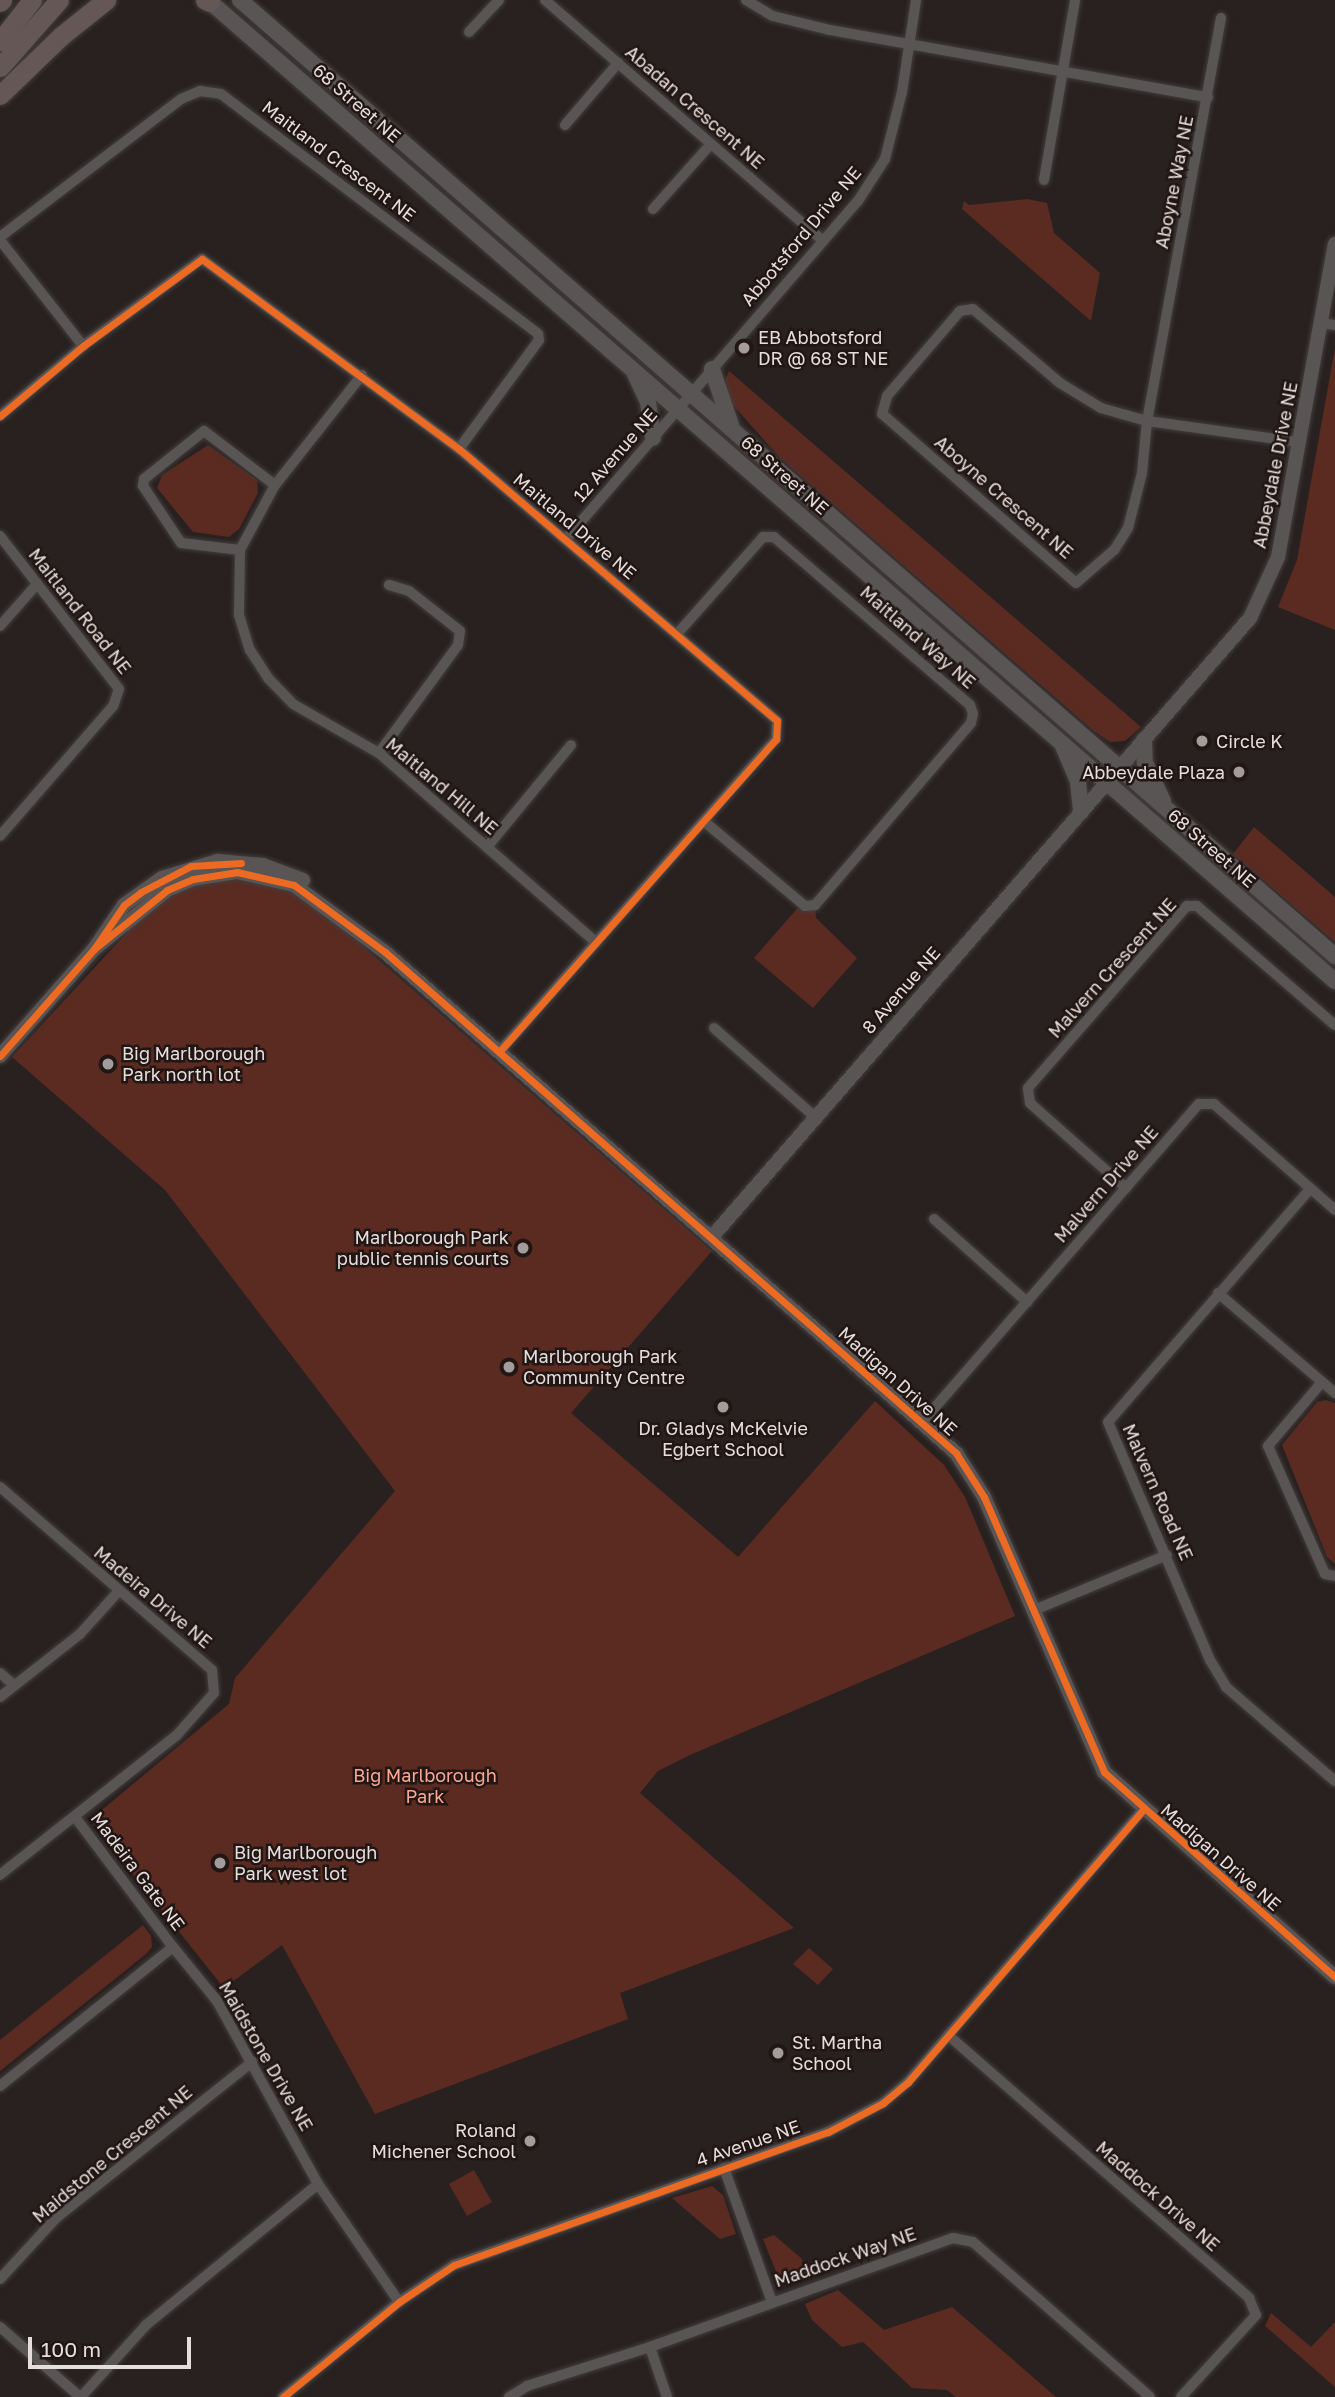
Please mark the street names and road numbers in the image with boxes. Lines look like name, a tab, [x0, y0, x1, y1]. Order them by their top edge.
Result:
street label: Abadan Crescent NE	[621, 41, 769, 173]
street label: 68 Street NE	[309, 59, 405, 147]
street label: Maitland Crescent NE	[258, 96, 420, 226]
street label: Aboyne Way NE	[1150, 114, 1198, 250]
street label: Abbotsford Drive NE	[736, 162, 866, 310]
street label: Abbeydale Drive NE	[1248, 380, 1302, 550]
street label: 12 Avenue NE	[569, 404, 661, 506]
street label: 68 Street NE	[737, 431, 833, 519]
street label: Aboyne Crescent NE	[930, 431, 1078, 563]
street label: Maitland Drive NE	[509, 468, 641, 584]
street label: Maitland Road NE	[24, 544, 136, 678]
street label: Maitland Way NE	[856, 581, 980, 693]
street label: Maitland Hill NE	[382, 733, 502, 839]
street label: 68 Street NE	[1164, 804, 1260, 892]
street label: Malvern Crescent NE	[1044, 894, 1180, 1042]
street label: 8 Avenue NE	[857, 942, 945, 1038]
street label: Malvern Drive NE	[1049, 1121, 1163, 1247]
street label: Madigan Drive NE	[834, 1322, 962, 1440]
street label: Malvern Road NE	[1118, 1420, 1198, 1564]
street label: Madeira Drive NE	[90, 1541, 216, 1653]
street label: Madigan Drive NE	[1157, 1799, 1285, 1915]
street label: Madeira Gate NE	[86, 1807, 190, 1935]
street label: Maidstone Drive NE	[214, 1977, 318, 2135]
street label: Maidstone Crescent NE	[28, 2081, 196, 2227]
street label: 4 Avenue NE	[693, 2115, 803, 2171]
street label: Maddock Drive NE	[1092, 2136, 1224, 2256]
street label: Maddock Way NE	[771, 2223, 919, 2291]

